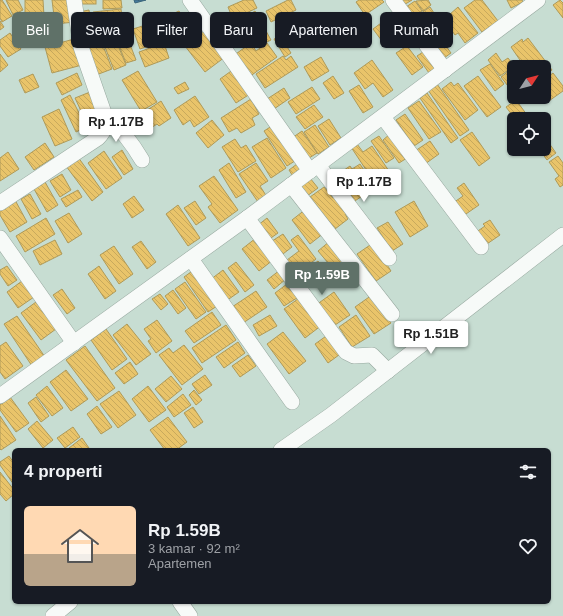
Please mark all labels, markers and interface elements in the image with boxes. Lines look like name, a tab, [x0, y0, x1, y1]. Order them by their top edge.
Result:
chip: Beli	[12, 12, 63, 48]
chip: Sewa	[71, 12, 134, 48]
chip: Filter	[142, 12, 202, 48]
chip: Baru	[210, 12, 267, 48]
chip: Apartemen	[275, 12, 372, 48]
chip: Rumah	[380, 12, 453, 48]
north arrow	[507, 60, 551, 104]
map controls	[507, 60, 551, 156]
pin: Rp 1.17B	[75, 109, 157, 143]
button: locate	[507, 112, 551, 156]
text: Rp 1.17B	[88, 114, 144, 129]
pin: Rp 1.17B	[323, 169, 405, 203]
text: Rp 1.17B	[336, 174, 392, 189]
pin: Rp 1.59B	[281, 262, 363, 296]
text: Rp 1.59B	[294, 267, 350, 282]
pin: Rp 1.51B	[390, 321, 472, 355]
text: Rp 1.51B	[403, 326, 459, 341]
icon: filters	[517, 461, 539, 483]
text: 4 properti	[24, 462, 102, 481]
text: Rp 1.59B	[148, 521, 221, 540]
icon: home	[56, 522, 104, 570]
icon: heart	[517, 535, 539, 557]
text: 3 kamar · 92 m²	[148, 541, 240, 556]
text: Apartemen	[148, 556, 212, 571]

